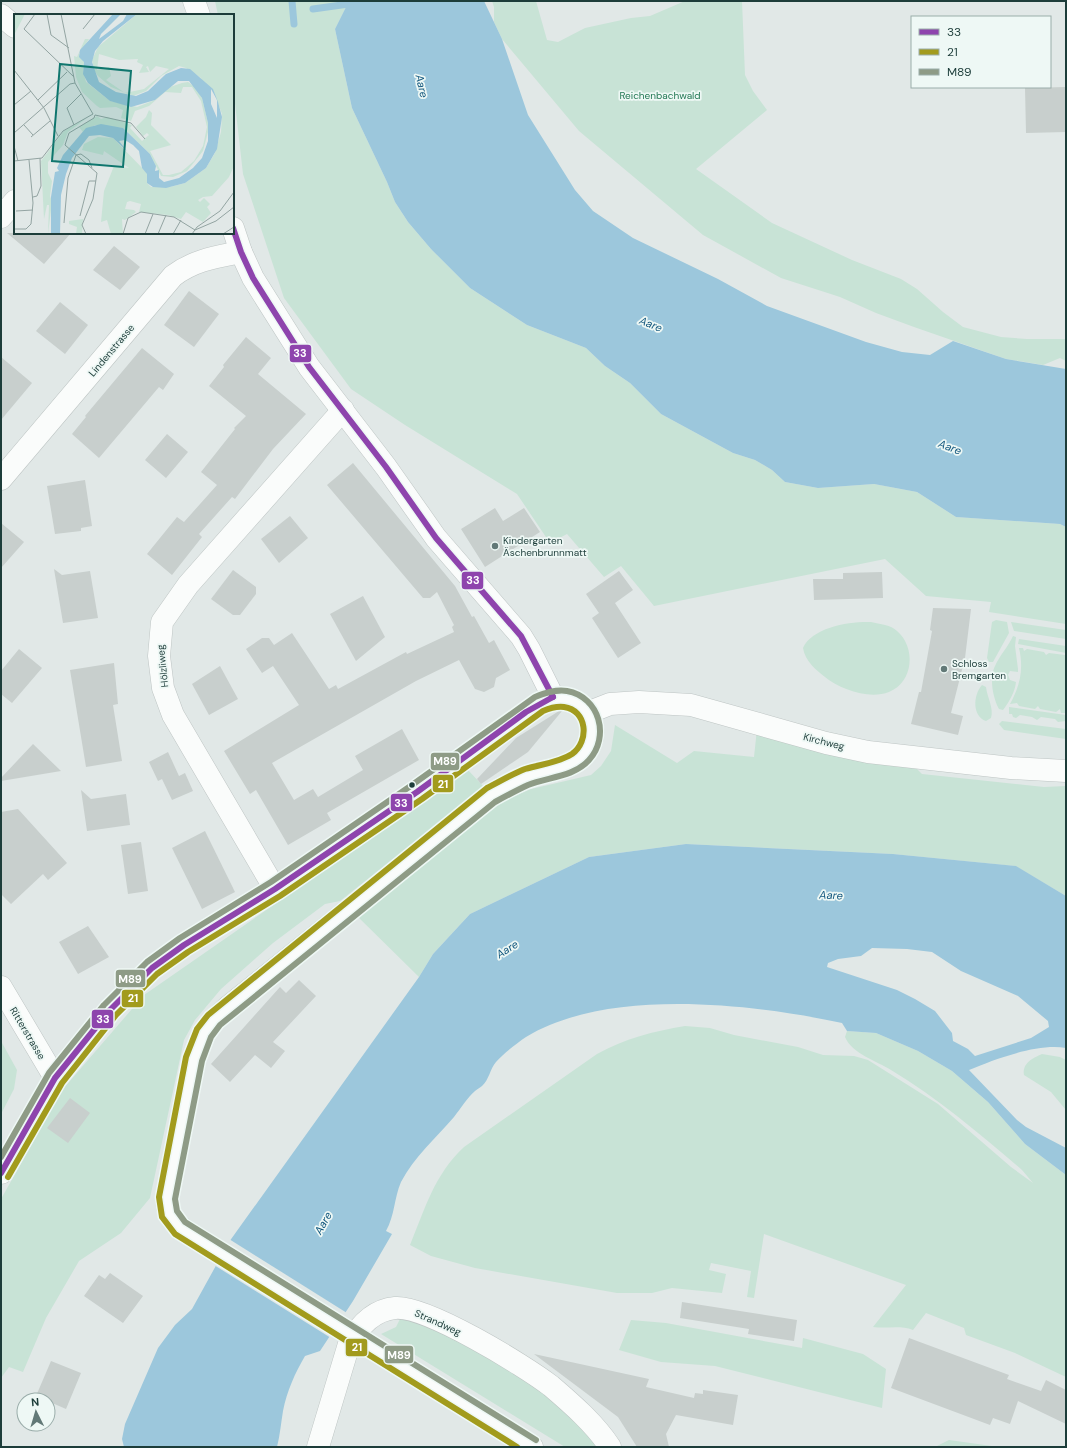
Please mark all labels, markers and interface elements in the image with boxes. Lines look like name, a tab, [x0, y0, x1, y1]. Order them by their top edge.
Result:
inset map	[14, 14, 234, 234]
legend	[911, 16, 1051, 88]
text: 33	[947, 24, 961, 40]
text: 21	[947, 44, 958, 60]
text: M89	[947, 64, 972, 80]
water label: Aare	[412, 72, 431, 99]
park label: Reichenbachwald	[619, 89, 701, 102]
water label: Aare	[637, 313, 665, 335]
street label: Lindenstrasse	[86, 321, 137, 379]
line badge: 33	[289, 344, 312, 363]
text: 33	[293, 346, 307, 360]
water label: Aare	[936, 436, 964, 458]
place label: Kindergarten Äschenbrunnmatt	[503, 534, 587, 559]
marker: Kindergarten Äschenbrunnmatt	[490, 541, 500, 551]
line badge: 33	[461, 571, 484, 590]
text: 33	[466, 573, 480, 587]
street label: Hölzliweg	[154, 644, 171, 688]
place label: Schloss Bremgarten	[952, 657, 1006, 682]
marker: Schloss Bremgarten	[939, 664, 949, 674]
street label: Kirchweg	[802, 730, 846, 753]
line badge: M89	[430, 752, 460, 771]
text: M89	[433, 754, 457, 768]
line badge: 21	[432, 774, 454, 793]
text: 21	[438, 777, 448, 791]
unlabelled marker	[407, 780, 417, 790]
line badge: 33	[390, 793, 413, 812]
text: 33	[394, 796, 408, 810]
water label: Aare	[818, 888, 843, 902]
water label: Aare	[492, 937, 521, 962]
line badge: M89	[115, 969, 146, 988]
text: M89	[118, 972, 142, 986]
line badge: 21	[121, 989, 144, 1008]
text: 21	[128, 991, 138, 1005]
street label: Ritterstrasse	[7, 1005, 49, 1062]
line badge: 33	[91, 1009, 114, 1029]
text: 33	[96, 1012, 110, 1026]
water label: Aare	[311, 1209, 335, 1238]
street label: Strandweg	[413, 1306, 463, 1339]
line badge: 21	[345, 1338, 368, 1357]
text: 21	[352, 1340, 362, 1354]
line badge: M89	[384, 1345, 414, 1364]
text: M89	[387, 1348, 411, 1362]
north arrow	[16, 1392, 56, 1432]
text: N	[31, 1395, 40, 1409]

